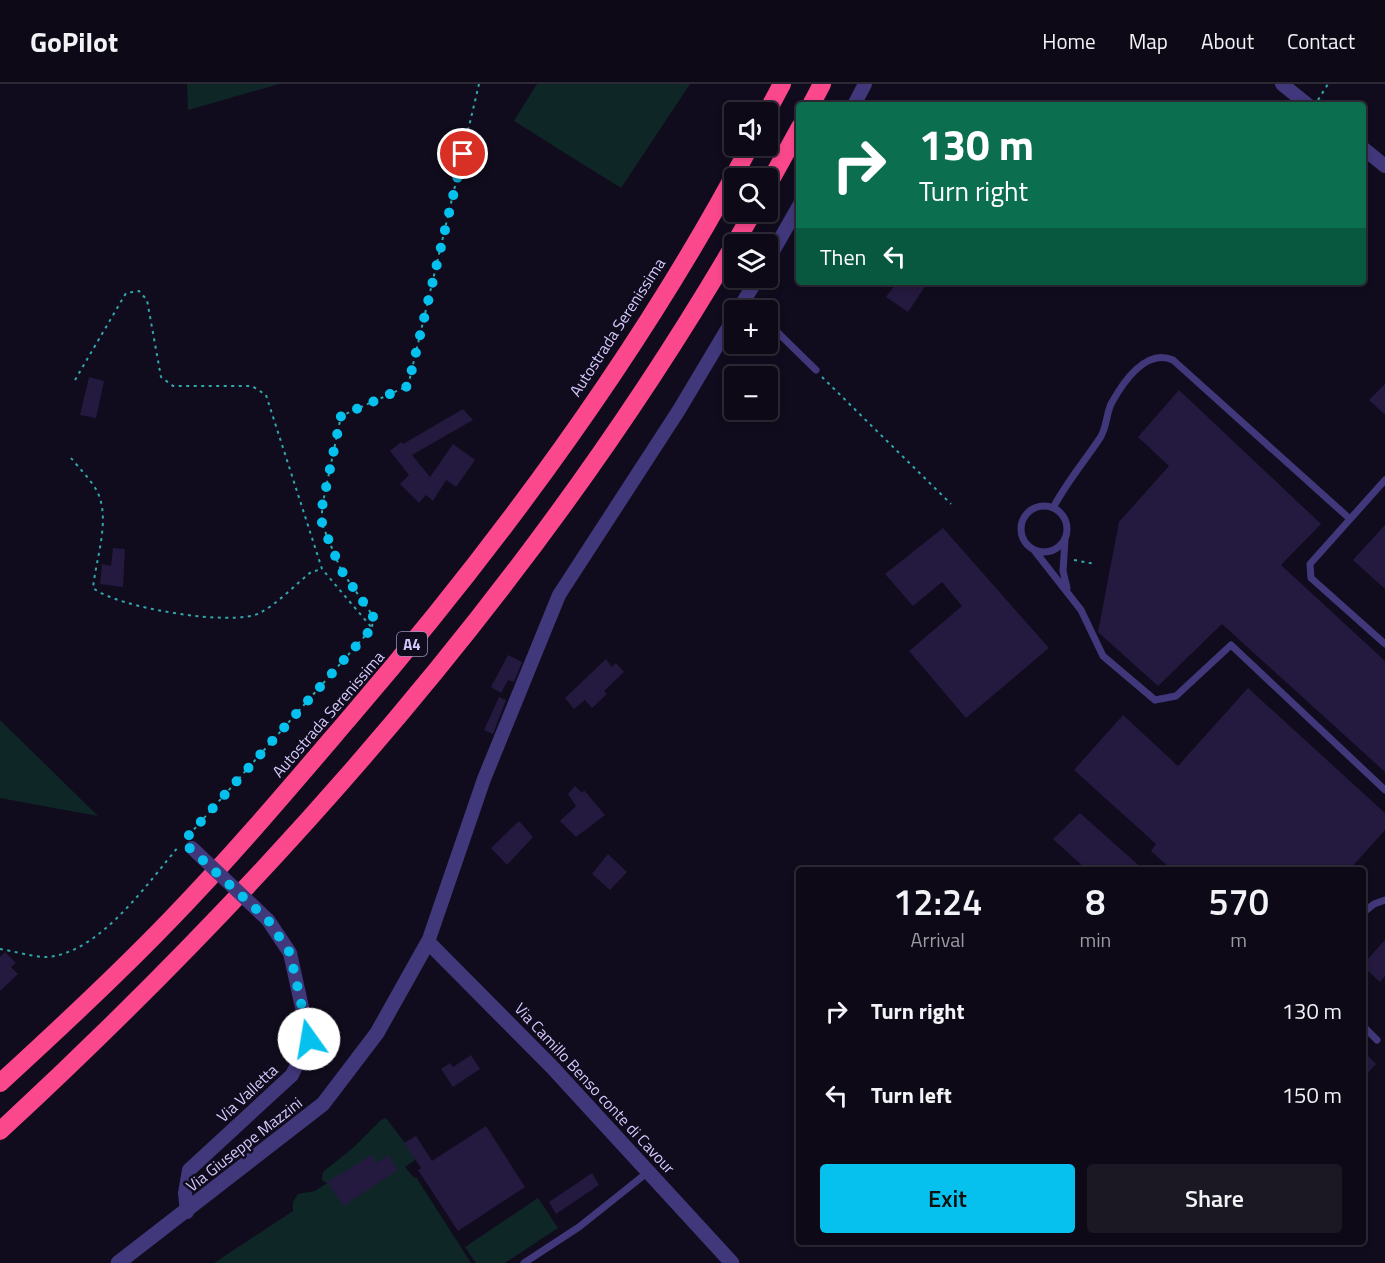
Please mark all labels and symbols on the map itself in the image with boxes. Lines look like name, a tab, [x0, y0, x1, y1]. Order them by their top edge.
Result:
pin	[437, 128, 488, 179]
street label: Autostrada Serenissima	[563, 253, 671, 401]
road number: A4	[397, 632, 427, 656]
street label: Autostrada Serenissima	[266, 645, 390, 783]
street label: Via Camillo Benso conte di Cavour	[509, 997, 681, 1179]
position arrow	[277, 1007, 341, 1071]
street label: Via Valletta	[211, 1058, 283, 1128]
street label: Via Giuseppe Mazzini	[181, 1091, 307, 1197]

